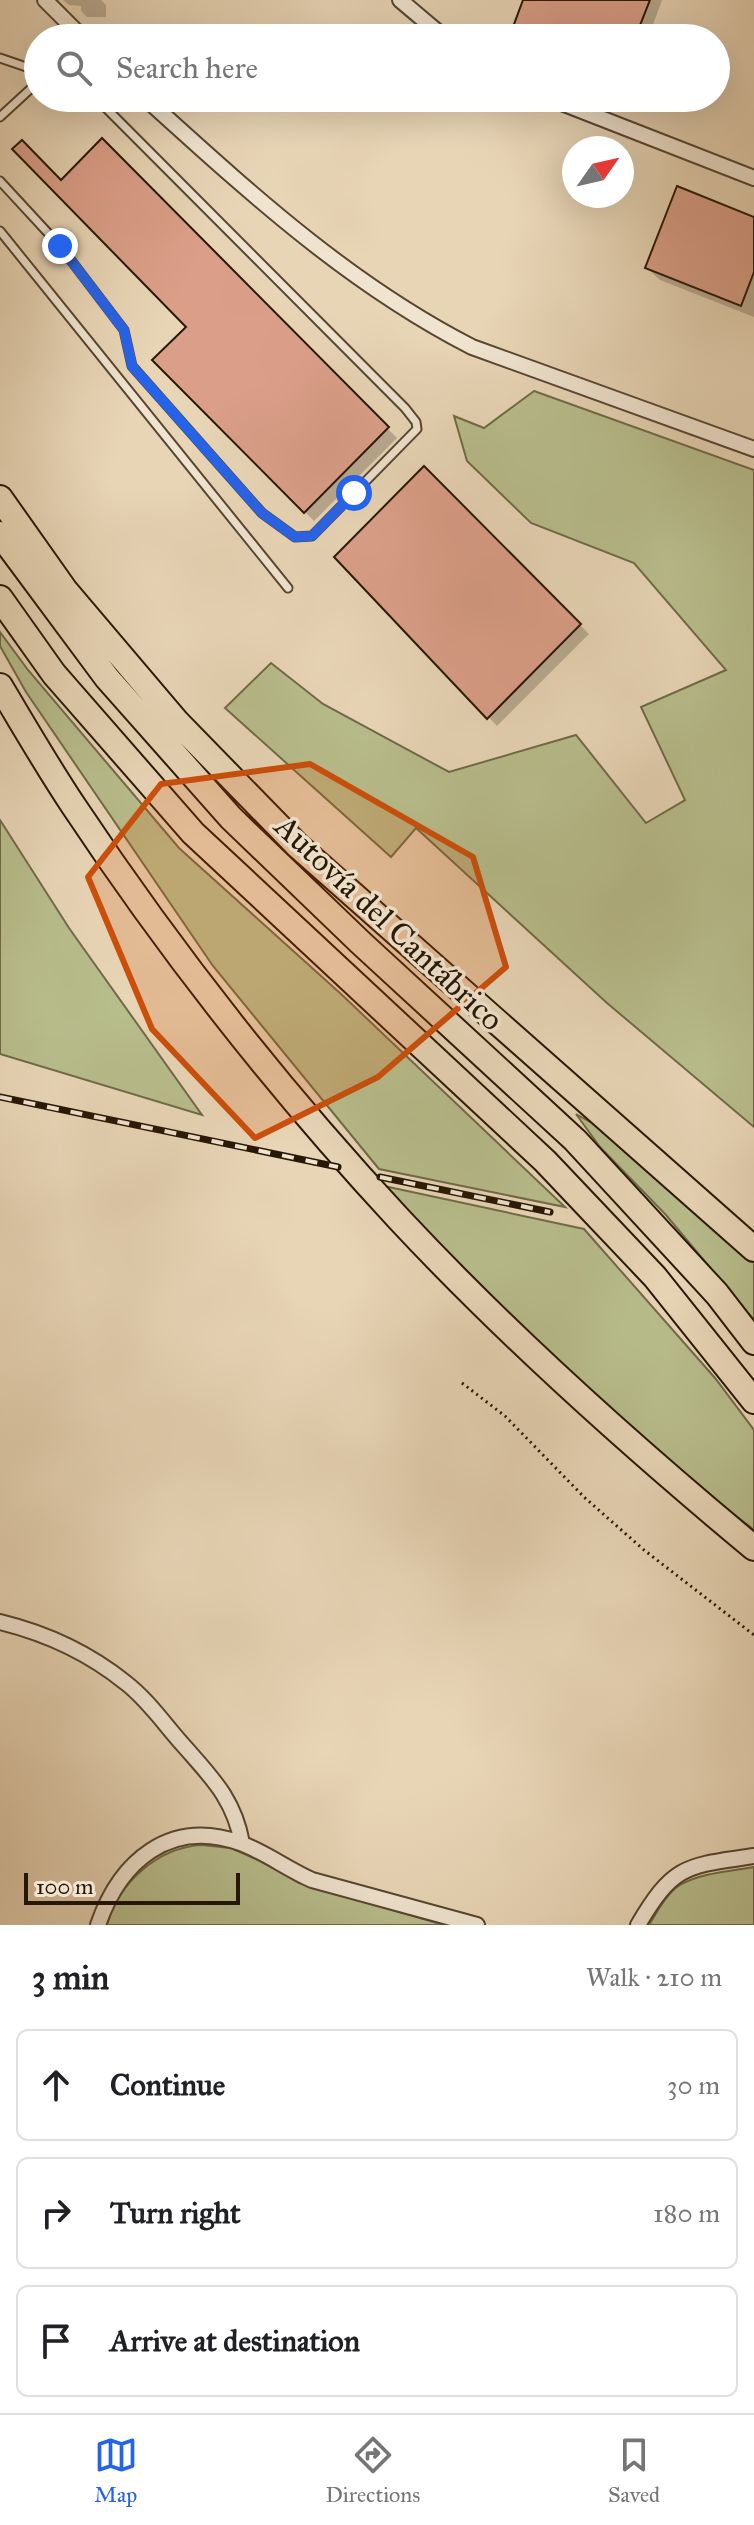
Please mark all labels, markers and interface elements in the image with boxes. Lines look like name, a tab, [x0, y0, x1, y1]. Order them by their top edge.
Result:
search box	[24, 24, 730, 112]
icon: search	[52, 46, 96, 90]
text: Search here	[116, 50, 258, 86]
north arrow	[562, 136, 634, 208]
route end	[42, 228, 78, 264]
route start	[336, 475, 372, 511]
street label: Autovía del Cantábrico	[265, 806, 511, 1039]
scale bar	[24, 1869, 240, 1905]
text: 100 m	[36, 1873, 93, 1900]
text: 3 min	[32, 1957, 109, 1998]
text: Walk · 210 m	[586, 1961, 722, 1993]
icon: ahead	[34, 2063, 78, 2107]
text: Continue	[110, 2067, 225, 2103]
text: 30 m	[667, 2069, 720, 2101]
icon: right	[34, 2191, 78, 2235]
text: Turn right	[110, 2195, 241, 2231]
text: 180 m	[653, 2197, 720, 2229]
icon: arrive	[34, 2319, 78, 2363]
text: Arrive at destination	[110, 2323, 360, 2359]
tab: Map	[94, 2433, 138, 2508]
tab: Directions	[325, 2433, 420, 2508]
tab: Saved	[608, 2433, 660, 2508]

